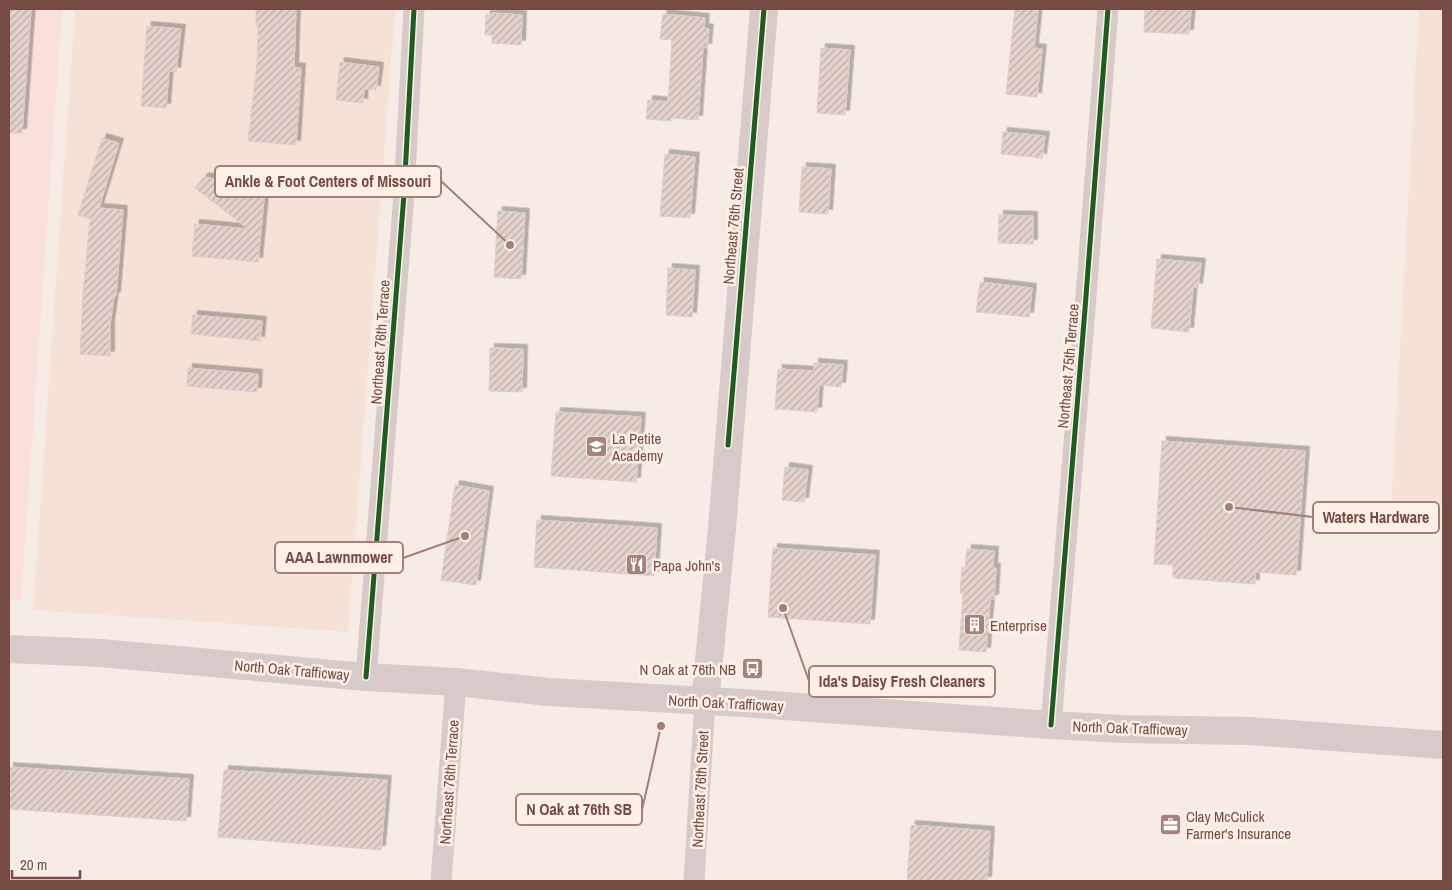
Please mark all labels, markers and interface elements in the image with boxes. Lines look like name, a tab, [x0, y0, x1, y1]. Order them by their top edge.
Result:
callout: Ankle & Foot Centers of Missouri	[215, 166, 441, 197]
street label: Northeast 76th Street	[717, 166, 749, 285]
text: Ankle & Foot Centers of Missouri	[225, 170, 431, 192]
street label: Northeast 76th Terrace	[365, 279, 395, 405]
street label: Northeast 75th Terrace	[1052, 303, 1084, 429]
place label: La Petite Academy	[611, 428, 664, 466]
school or university icon: La Petite Academy	[584, 435, 608, 459]
callout: Waters Hardware	[1313, 502, 1439, 533]
text: Waters Hardware	[1323, 506, 1429, 528]
callout: AAA Lawnmower	[275, 542, 403, 573]
text: AAA Lawnmower	[285, 546, 394, 568]
restaurant icon: Papa John's	[625, 553, 649, 577]
place label: Papa John's	[653, 555, 720, 576]
building icon: Enterprise	[962, 613, 986, 637]
place label: Enterprise	[990, 615, 1047, 636]
street label: North Oak Trafficway	[234, 655, 351, 686]
bus stop icon: N Oak at 76th NB	[740, 657, 764, 681]
place label: N Oak at 76th NB	[640, 659, 736, 680]
callout: Ida's Daisy Fresh Cleaners	[809, 666, 995, 697]
text: Ida's Daisy Fresh Cleaners	[819, 670, 985, 692]
street label: North Oak Trafficway	[668, 689, 785, 717]
street label: North Oak Trafficway	[1072, 715, 1189, 741]
street label: Northeast 76th Terrace	[434, 719, 464, 845]
street label: Northeast 76th Street	[686, 729, 714, 848]
callout: N Oak at 76th SB	[516, 794, 642, 825]
text: N Oak at 76th SB	[526, 798, 632, 820]
place label: Clay McCulick Farmer's Insurance	[1186, 806, 1291, 844]
office icon: Clay McCulick Farmer's Insurance	[1158, 813, 1182, 837]
scale bar	[12, 848, 80, 880]
text: 20 m	[20, 854, 47, 875]

